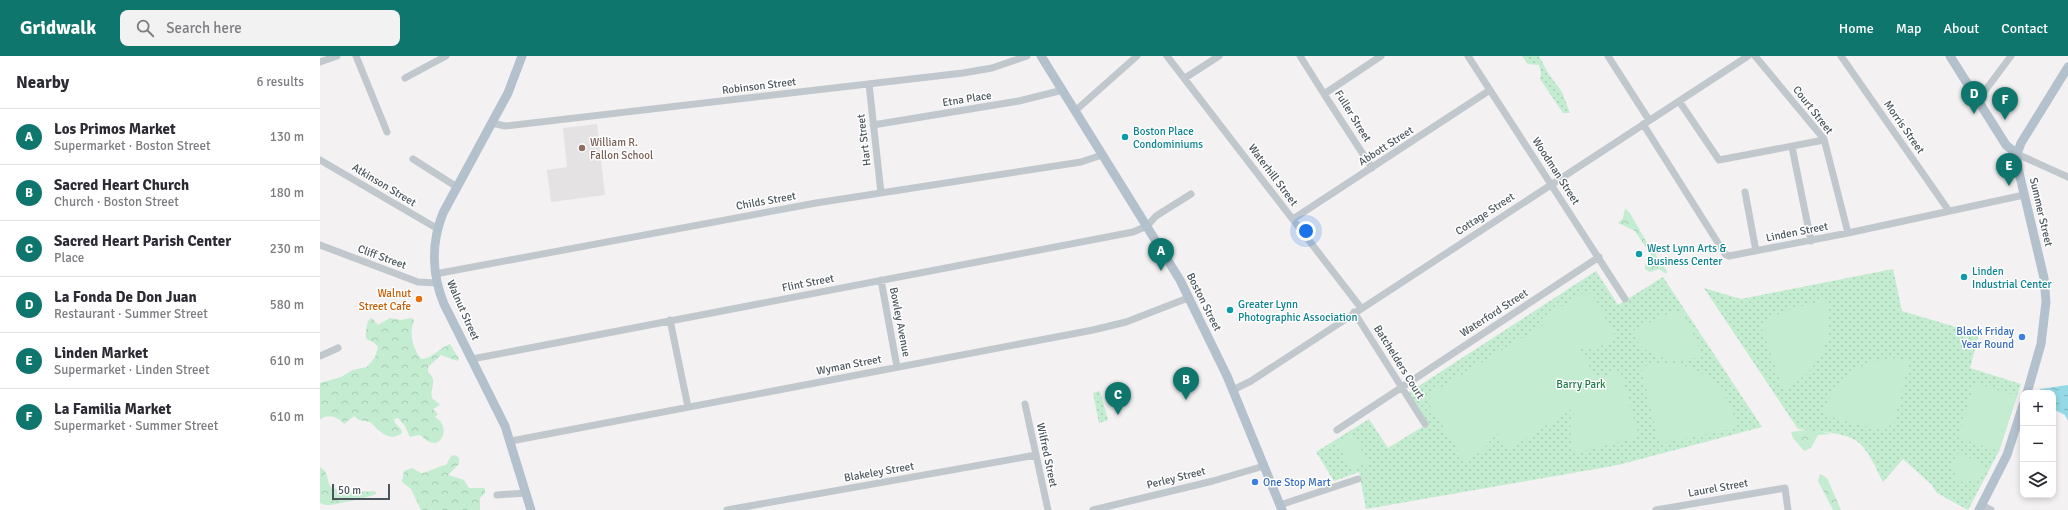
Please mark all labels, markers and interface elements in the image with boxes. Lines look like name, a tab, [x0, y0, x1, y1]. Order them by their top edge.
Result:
search box	[120, 10, 400, 46]
text: Gridwalk	[20, 16, 96, 40]
icon: search	[134, 17, 156, 39]
text: Search here	[166, 19, 242, 37]
text: Home	[1839, 20, 1874, 37]
text: Map	[1896, 20, 1921, 37]
text: About	[1943, 20, 1979, 37]
text: Contact	[2001, 20, 2048, 37]
text: Nearby	[16, 72, 69, 93]
text: 6 results	[256, 74, 304, 90]
street label: Robinson Street	[721, 75, 797, 97]
pin: D	[1961, 81, 1987, 114]
street label: Court Street	[1790, 83, 1836, 137]
pin: F	[1992, 87, 2018, 120]
street label: Fuller Street	[1332, 88, 1374, 144]
street label: Etna Place	[941, 89, 993, 109]
street label: Morris Street	[1881, 98, 1927, 156]
street label: Hart Street	[854, 113, 874, 167]
text: Los Primos Market	[54, 120, 176, 138]
street label: Abbott Street	[1356, 123, 1416, 169]
place label: Boston Place Condominiums	[1133, 125, 1203, 151]
text: A	[25, 129, 33, 145]
text: 130 m	[270, 129, 304, 145]
marker: Boston Place Condominiums	[1120, 132, 1130, 142]
street label: Woodman Street	[1529, 135, 1583, 207]
place label: William R. Fallon School	[590, 136, 653, 162]
text: Supermarket · Boston Street	[54, 138, 211, 154]
street label: Waterhill Street	[1246, 141, 1301, 209]
marker: William R. Fallon School	[577, 143, 587, 153]
pin: E	[1996, 153, 2022, 186]
street label: Atkinson Street	[350, 161, 419, 209]
text: Sacred Heart Church	[54, 176, 189, 194]
street label: Summer Street	[2027, 176, 2055, 248]
text: B	[25, 185, 33, 201]
text: 180 m	[270, 185, 304, 201]
street label: Childs Street	[735, 189, 797, 213]
street label: Cottage Street	[1453, 190, 1517, 238]
text: Church · Boston Street	[54, 194, 179, 210]
street label: Linden Street	[1765, 220, 1829, 244]
your location	[1296, 221, 1316, 241]
text: Sacred Heart Parish Center	[54, 232, 231, 250]
pin: A	[1148, 238, 1174, 271]
text: C	[25, 241, 33, 257]
text: 230 m	[270, 241, 304, 257]
street label: Cliff Street	[356, 242, 408, 272]
place label: West Lynn Arts & Business Center	[1647, 242, 1726, 268]
marker: West Lynn Arts & Business Center	[1634, 249, 1644, 259]
text: Place	[54, 250, 84, 266]
place label: Linden Industrial Center	[1972, 265, 2052, 291]
street label: Boston Street	[1184, 271, 1224, 333]
street label: Flint Street	[781, 272, 835, 294]
marker: Linden Industrial Center	[1959, 272, 1969, 282]
street label: Walnut Street	[444, 278, 482, 342]
street label: Bowley Avenue	[887, 286, 913, 358]
street label: Waterford Street	[1458, 286, 1530, 340]
place label: Walnut Street Cafe	[359, 287, 411, 313]
text: La Fonda De Don Juan	[54, 288, 197, 306]
marker: Walnut Street Cafe	[414, 294, 424, 304]
text: D	[25, 297, 33, 313]
text: 580 m	[270, 297, 304, 313]
place label: Greater Lynn Photographic Association	[1238, 298, 1358, 324]
marker: Greater Lynn Photographic Association	[1225, 305, 1235, 315]
text: Restaurant · Summer Street	[54, 306, 208, 322]
street label: Batchelders Court	[1371, 323, 1427, 402]
place label: Black Friday Year Round	[1956, 325, 2015, 351]
marker: Black Friday Year Round	[2017, 332, 2027, 342]
text: Linden Market	[54, 344, 148, 362]
street label: Wyman Street	[815, 352, 883, 378]
text: E	[25, 353, 33, 369]
text: 610 m	[270, 353, 304, 369]
text: Supermarket · Linden Street	[54, 362, 210, 378]
pin: B	[1173, 367, 1199, 400]
park label: Barry Park	[1556, 378, 1606, 391]
pin: C	[1105, 382, 1131, 415]
map controls	[2020, 390, 2056, 498]
button: +	[2020, 390, 2056, 426]
text: La Familia Market	[54, 400, 171, 418]
text: F	[26, 409, 32, 425]
text: 610 m	[270, 409, 304, 425]
text: Supermarket · Summer Street	[54, 418, 218, 434]
street label: Wilfred Street	[1034, 422, 1060, 489]
button: −	[2020, 426, 2056, 462]
street label: Blakeley Street	[843, 459, 915, 485]
button: layers	[2020, 462, 2056, 498]
street label: Perley Street	[1145, 464, 1207, 492]
place label: One Stop Mart	[1263, 476, 1331, 489]
street label: Laurel Street	[1687, 476, 1749, 500]
marker: One Stop Mart	[1250, 477, 1260, 487]
scale bar	[332, 482, 390, 501]
text: 50 m	[338, 484, 361, 497]

